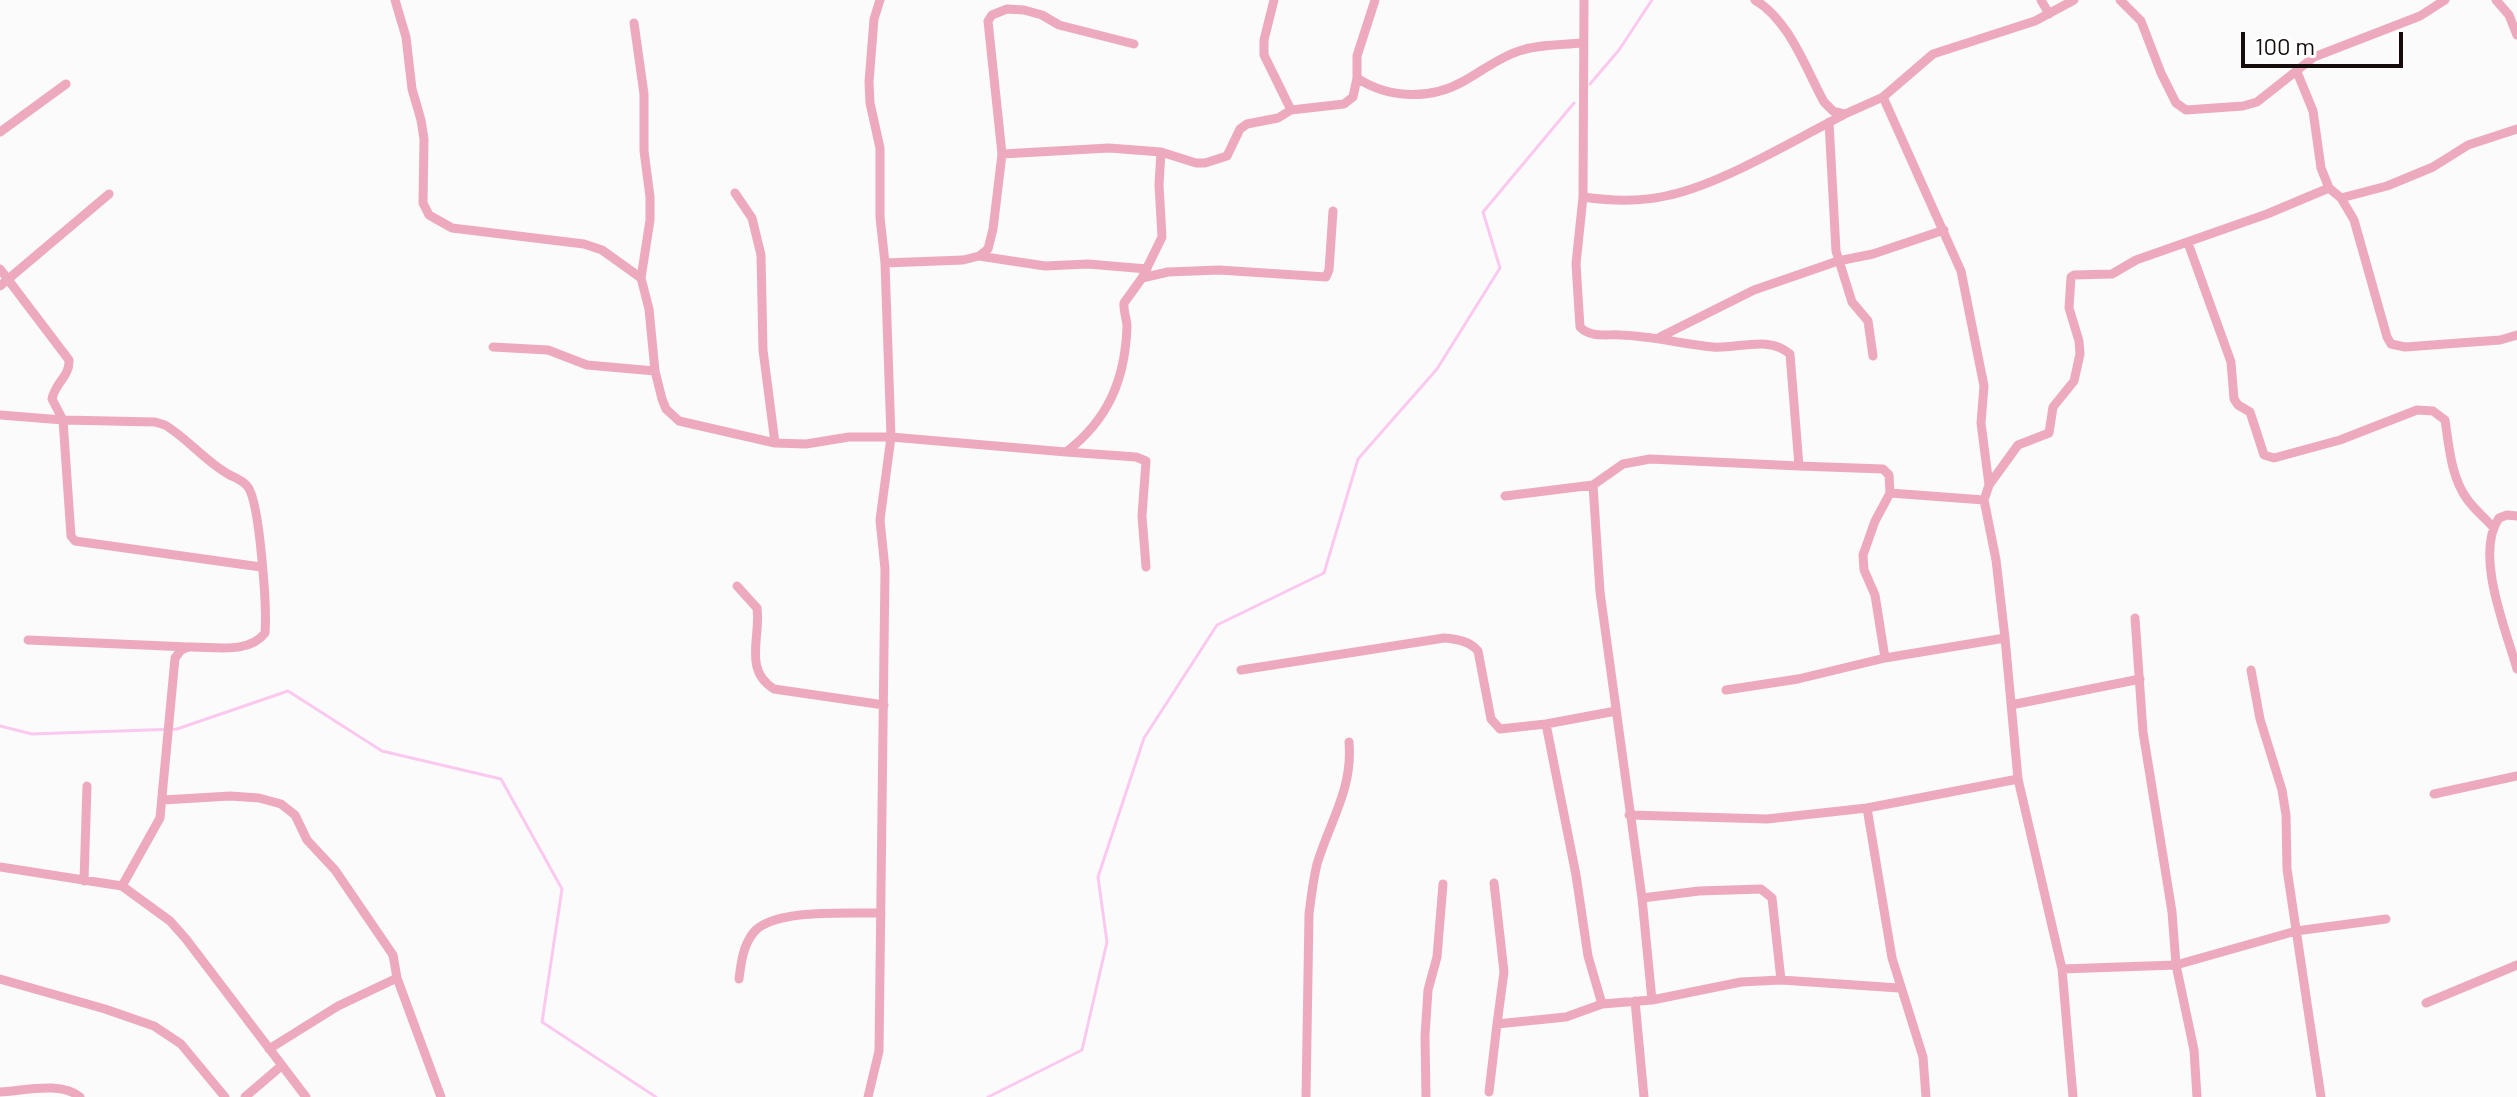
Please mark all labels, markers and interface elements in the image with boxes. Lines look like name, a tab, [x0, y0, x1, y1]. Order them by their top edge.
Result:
scale bar	[2245, 16, 2407, 66]
text: 100 m	[2255, 31, 2315, 60]

